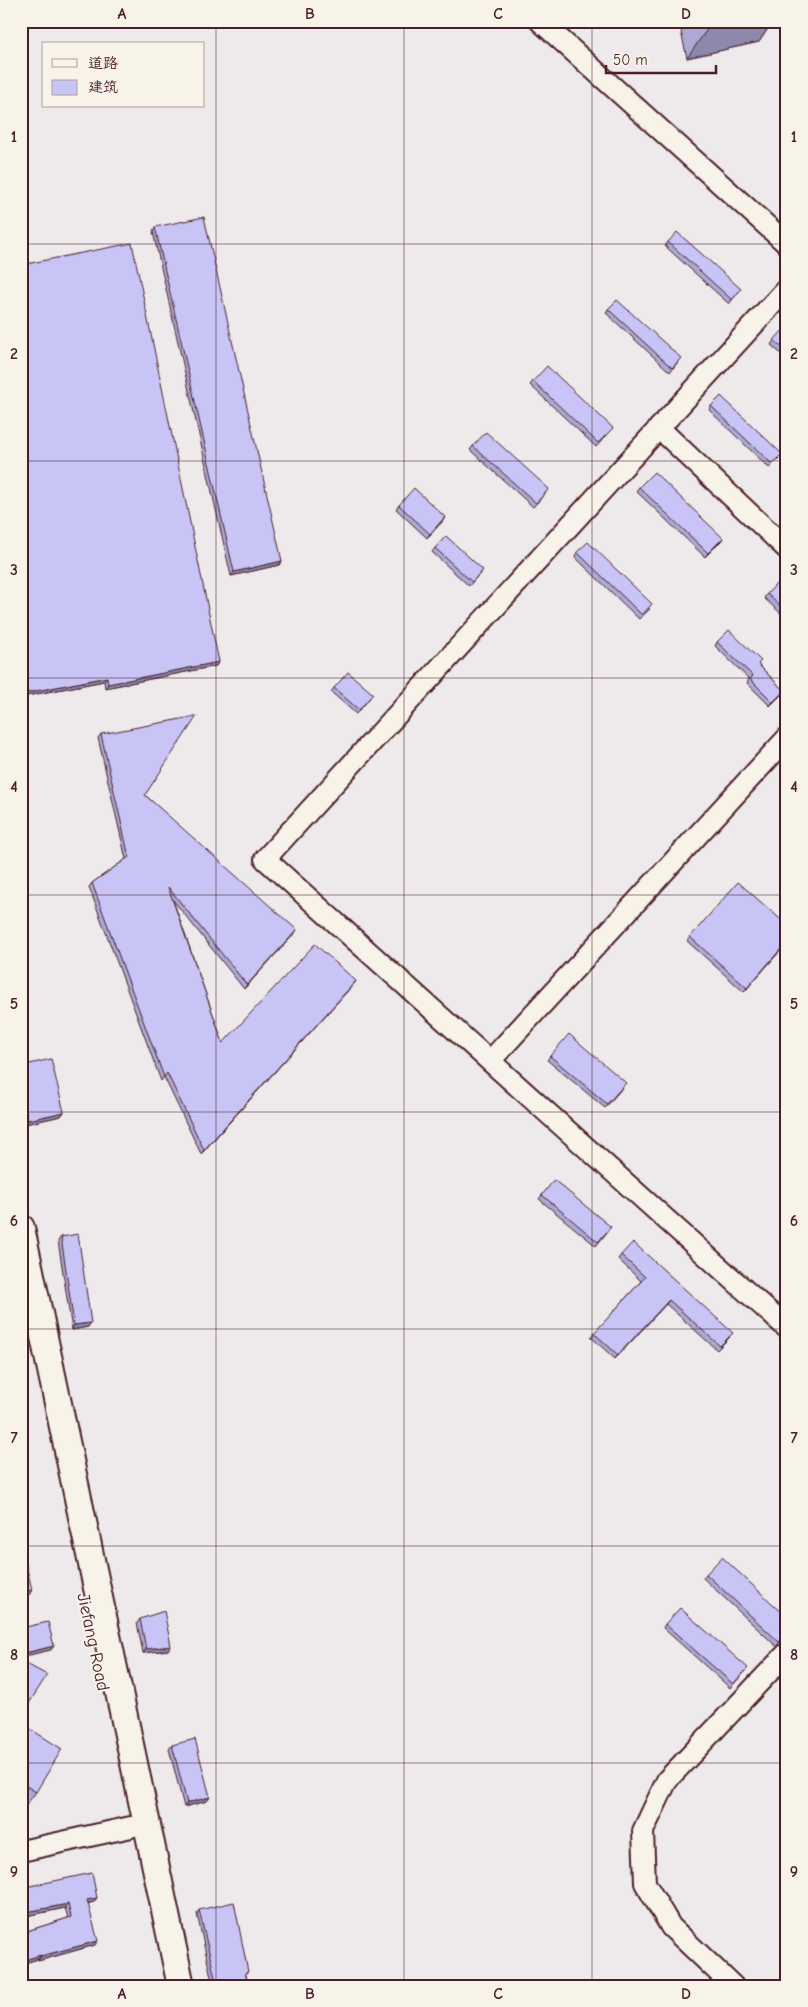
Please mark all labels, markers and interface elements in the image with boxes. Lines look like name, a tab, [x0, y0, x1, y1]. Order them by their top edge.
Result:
text: A	[118, 5, 127, 23]
text: B	[305, 5, 315, 23]
text: C	[493, 5, 503, 23]
text: D	[681, 5, 691, 23]
legend	[42, 42, 205, 108]
scale bar	[606, 42, 716, 74]
text: 50 m	[613, 51, 648, 69]
text: 道路	[88, 54, 118, 72]
text: 建筑	[88, 78, 118, 96]
text: 1	[11, 128, 17, 146]
text: 1	[791, 128, 797, 146]
text: 2	[10, 345, 18, 363]
text: 2	[790, 345, 798, 363]
text: 3	[10, 561, 18, 579]
text: 3	[790, 561, 798, 579]
text: 4	[10, 778, 18, 796]
text: 4	[790, 778, 798, 796]
text: 5	[10, 995, 18, 1013]
text: 5	[790, 995, 798, 1013]
text: 6	[10, 1212, 18, 1230]
text: 6	[790, 1212, 798, 1230]
text: 7	[10, 1429, 18, 1447]
text: 7	[790, 1429, 798, 1447]
street label: Jiefang Road	[72, 1591, 114, 1693]
text: 8	[10, 1646, 18, 1664]
text: 8	[790, 1646, 798, 1664]
text: 9	[10, 1863, 18, 1881]
text: 9	[790, 1863, 798, 1881]
text: A	[118, 1985, 127, 2003]
text: B	[305, 1985, 315, 2003]
text: C	[493, 1985, 503, 2003]
text: D	[681, 1985, 691, 2003]

